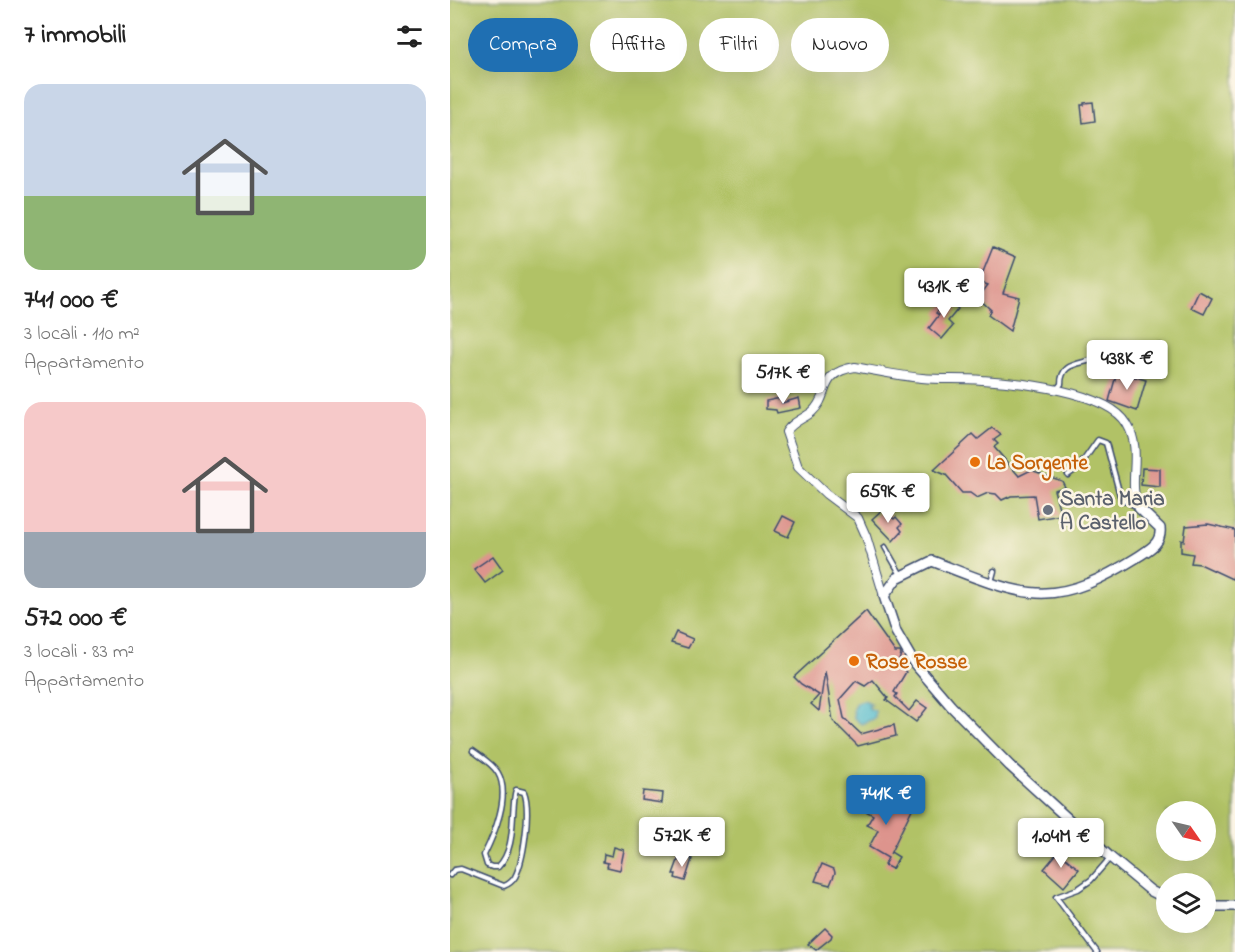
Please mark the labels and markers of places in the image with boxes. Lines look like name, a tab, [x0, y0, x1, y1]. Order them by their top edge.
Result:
pin: 431K €	[895, 268, 993, 319]
pin: 438K €	[1078, 340, 1176, 391]
pin: 517K €	[734, 354, 832, 405]
place label: La Sorgente	[987, 449, 1089, 481]
marker: La Sorgente	[968, 455, 982, 469]
pin: 659K €	[839, 473, 937, 524]
place label: Santa Maria A Castello	[1060, 485, 1165, 539]
marker: Santa Maria A Castello	[1041, 503, 1055, 517]
place label: Rose Rosse	[866, 648, 968, 678]
marker: Rose Rosse	[847, 654, 861, 668]
pin: 741K €	[837, 775, 935, 826]
pin: 572K €	[633, 817, 731, 868]
pin: 1.04M €	[1006, 818, 1116, 869]

